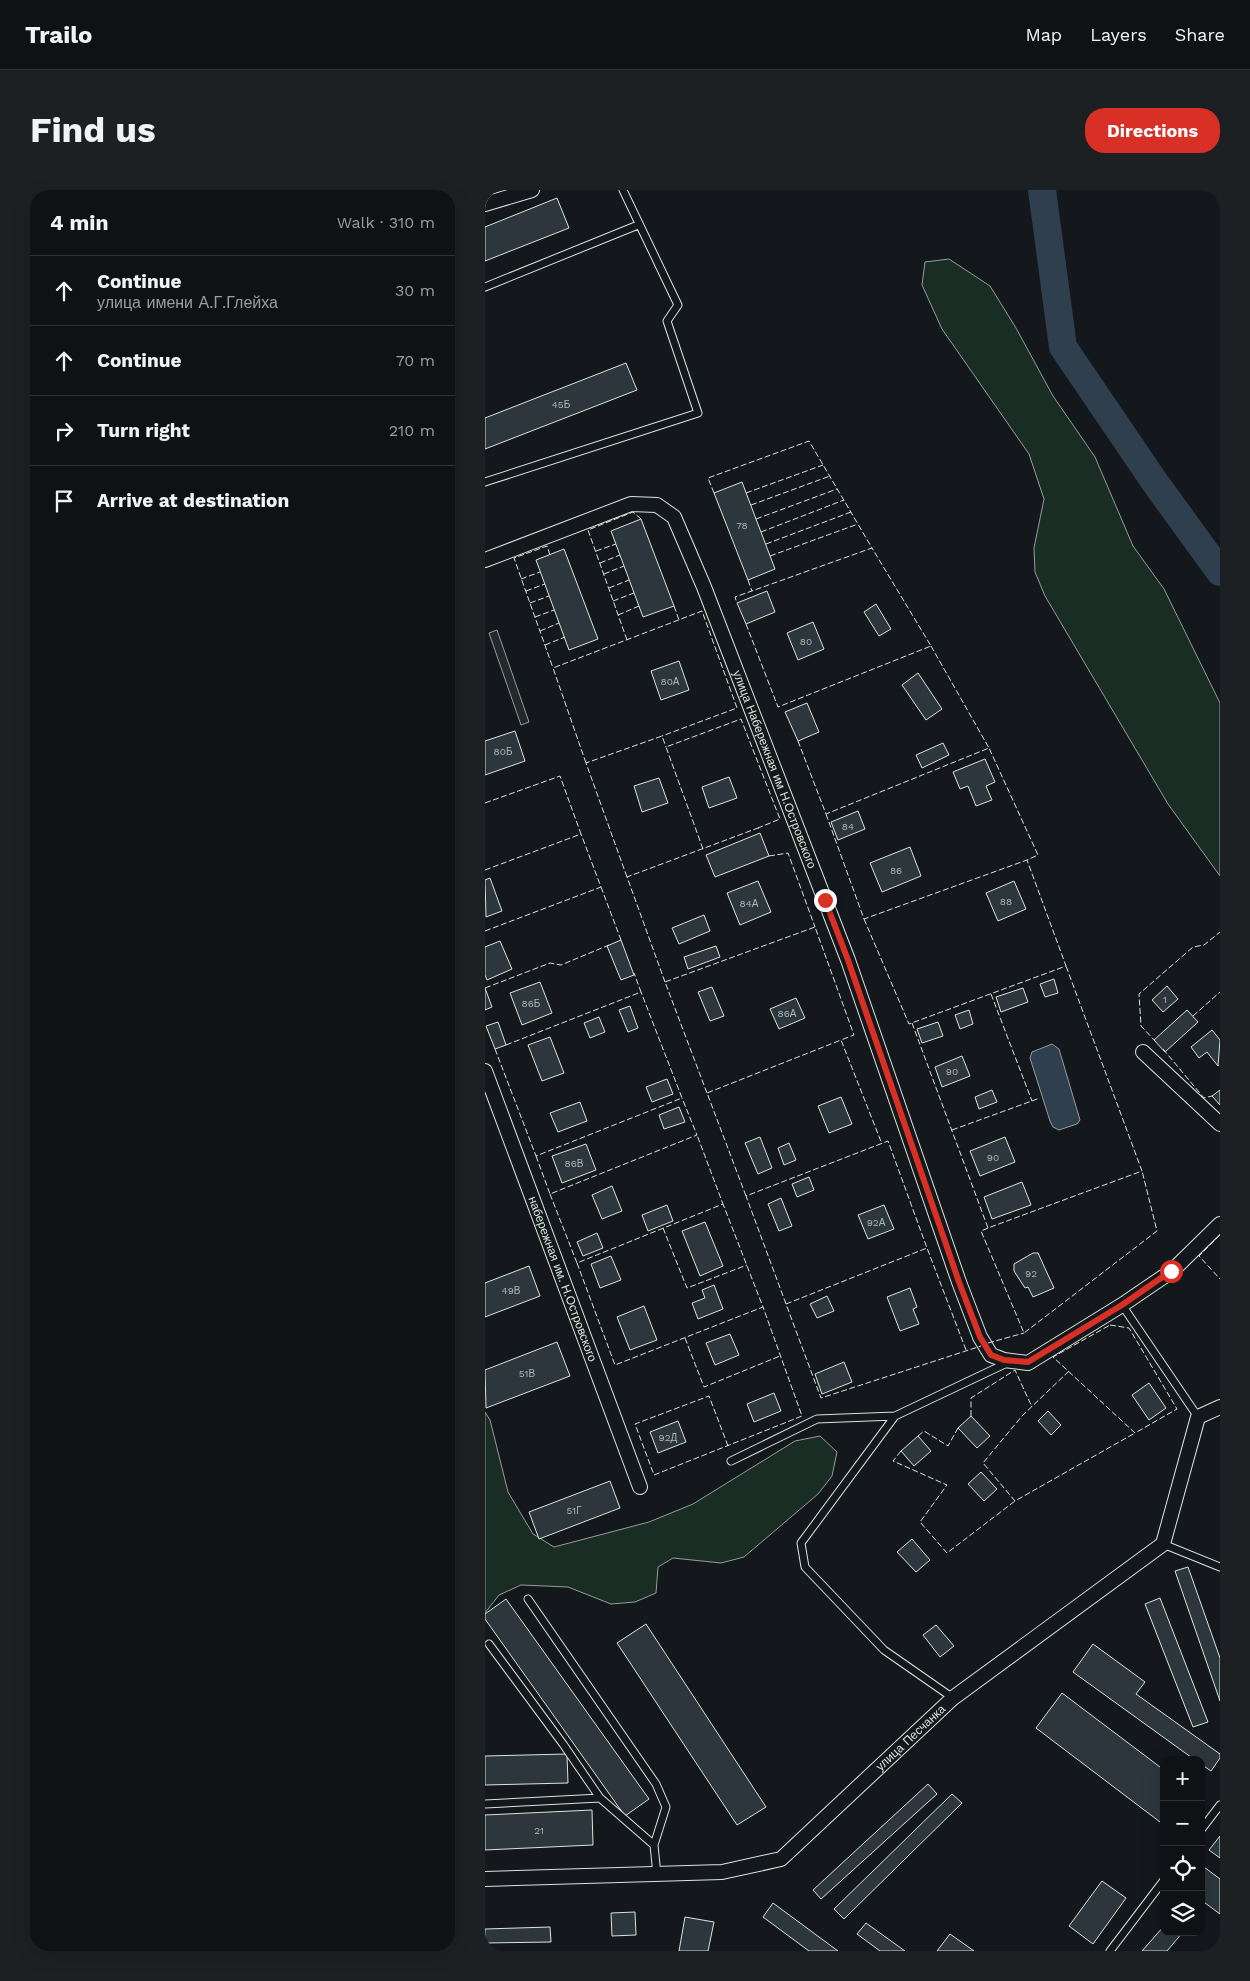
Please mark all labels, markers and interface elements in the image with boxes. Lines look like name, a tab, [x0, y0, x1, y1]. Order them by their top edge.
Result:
text: Trailo	[25, 21, 92, 49]
text: Map	[1025, 24, 1062, 45]
text: Layers	[1090, 24, 1147, 45]
text: Share	[1175, 24, 1225, 45]
button: Directions	[1085, 108, 1220, 153]
text: Find us	[30, 109, 156, 151]
text: 4 min	[50, 210, 108, 235]
text: Walk · 310 m	[337, 213, 435, 232]
text: Continue	[97, 270, 181, 293]
icon: ahead	[50, 277, 78, 305]
text: 30 m	[395, 281, 435, 300]
text: улица имени А.Г.Глейха	[97, 293, 278, 312]
icon: ahead	[50, 347, 78, 375]
text: Continue	[97, 349, 181, 372]
text: 70 m	[396, 351, 435, 370]
house number: 45Б	[552, 399, 571, 410]
icon: right	[50, 417, 78, 445]
text: Turn right	[97, 419, 190, 442]
text: 210 m	[389, 421, 435, 440]
icon: arrive	[50, 487, 78, 515]
text: Arrive at destination	[97, 489, 289, 512]
house number: 78	[736, 520, 748, 531]
house number: 80	[800, 636, 812, 647]
street label: улица Набережная им Н.Островского	[730, 668, 819, 871]
house number: 80А	[660, 676, 680, 687]
house number: 80Б	[494, 746, 513, 757]
house number: 84	[842, 821, 854, 832]
house number: 86	[890, 865, 902, 876]
route end	[814, 889, 837, 912]
house number: 88	[1000, 896, 1012, 907]
house number: 84А	[740, 898, 759, 909]
house number: 1	[1163, 994, 1167, 1005]
house number: 86Б	[522, 998, 541, 1009]
house number: 86А	[778, 1008, 797, 1019]
house number: 90	[946, 1066, 958, 1077]
house number: 90	[987, 1152, 999, 1163]
house number: 86В	[565, 1158, 584, 1169]
street label: набережная им. Н.Островского	[525, 1194, 600, 1364]
house number: 92А	[867, 1217, 886, 1228]
route start	[1160, 1260, 1183, 1283]
house number: 92	[1025, 1268, 1037, 1279]
house number: 49В	[502, 1285, 521, 1296]
house number: 51В	[519, 1368, 536, 1379]
house number: 92Д	[659, 1432, 678, 1443]
house number: 51Г	[566, 1505, 582, 1516]
street label: улица Песчанка	[873, 1702, 948, 1774]
map controls	[1160, 1756, 1205, 1936]
button: +	[1160, 1756, 1205, 1801]
button: −	[1160, 1801, 1205, 1846]
house number: 21	[534, 1825, 544, 1836]
button: locate	[1160, 1846, 1205, 1891]
button: layers	[1160, 1891, 1205, 1936]

